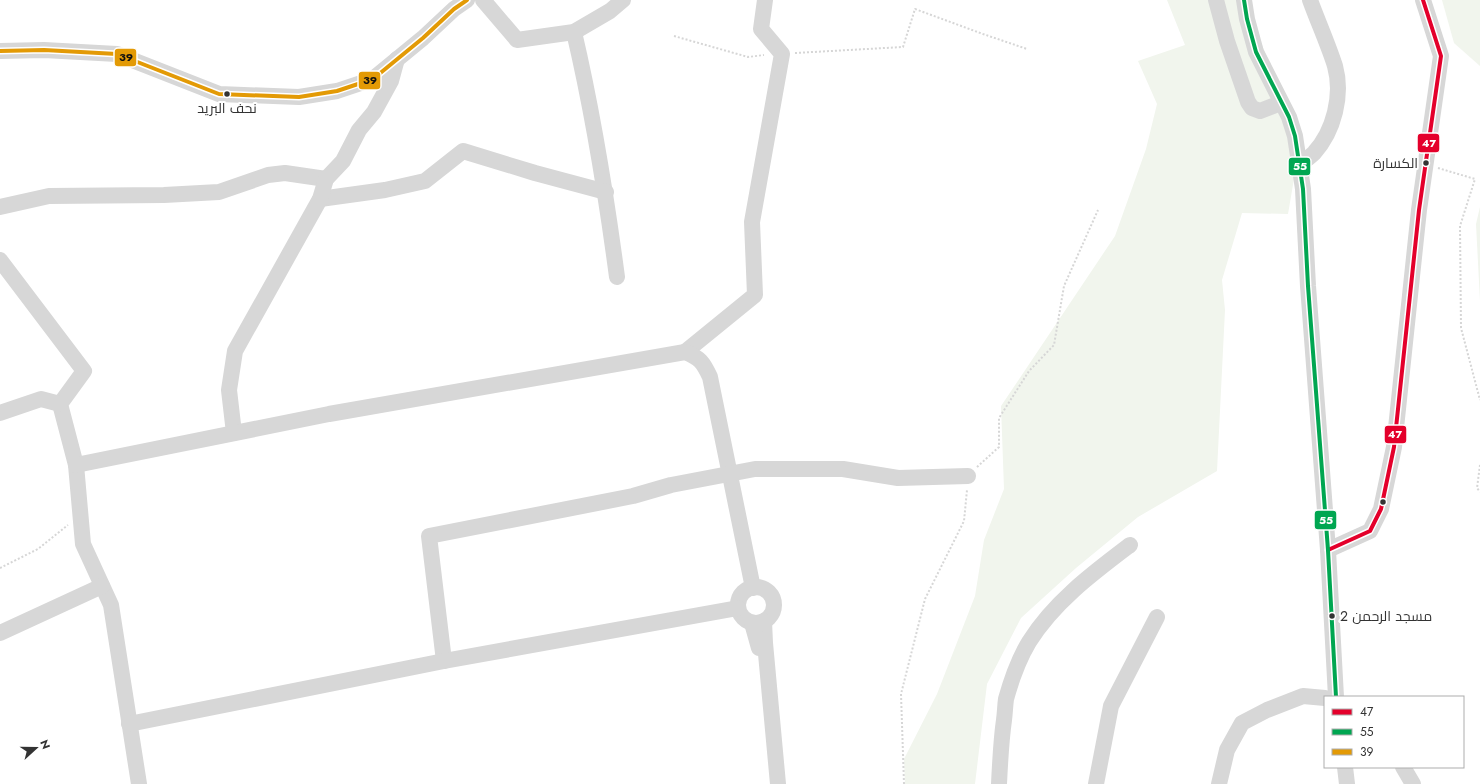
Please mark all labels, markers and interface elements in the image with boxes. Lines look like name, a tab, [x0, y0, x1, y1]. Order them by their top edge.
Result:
line badge: 39	[114, 48, 137, 67]
text: 39	[119, 49, 133, 65]
line badge: 39	[358, 71, 381, 90]
text: 39	[363, 72, 377, 88]
marker: نحف البريد	[222, 89, 232, 99]
place label: نحف البريد	[197, 98, 257, 118]
line badge: 47	[1417, 133, 1440, 153]
text: 47	[1422, 135, 1437, 151]
place label: الكسارة	[1373, 153, 1418, 173]
line badge: 55	[1288, 157, 1311, 176]
text: 55	[1293, 158, 1307, 174]
marker: الكسارة	[1421, 158, 1431, 168]
line badge: 47	[1384, 425, 1407, 444]
text: 47	[1388, 426, 1403, 442]
unlabelled marker	[1378, 497, 1388, 507]
line badge: 55	[1314, 510, 1337, 530]
text: 55	[1319, 512, 1333, 528]
place label: مسجد الرحمن 2	[1340, 606, 1432, 626]
marker: مسجد الرحمن 2	[1327, 611, 1337, 621]
legend	[1324, 696, 1464, 768]
text: 47	[1360, 703, 1374, 721]
text: 55	[1360, 723, 1374, 741]
north arrow	[16, 728, 56, 768]
text: N	[36, 737, 54, 751]
text: 39	[1360, 743, 1374, 761]

